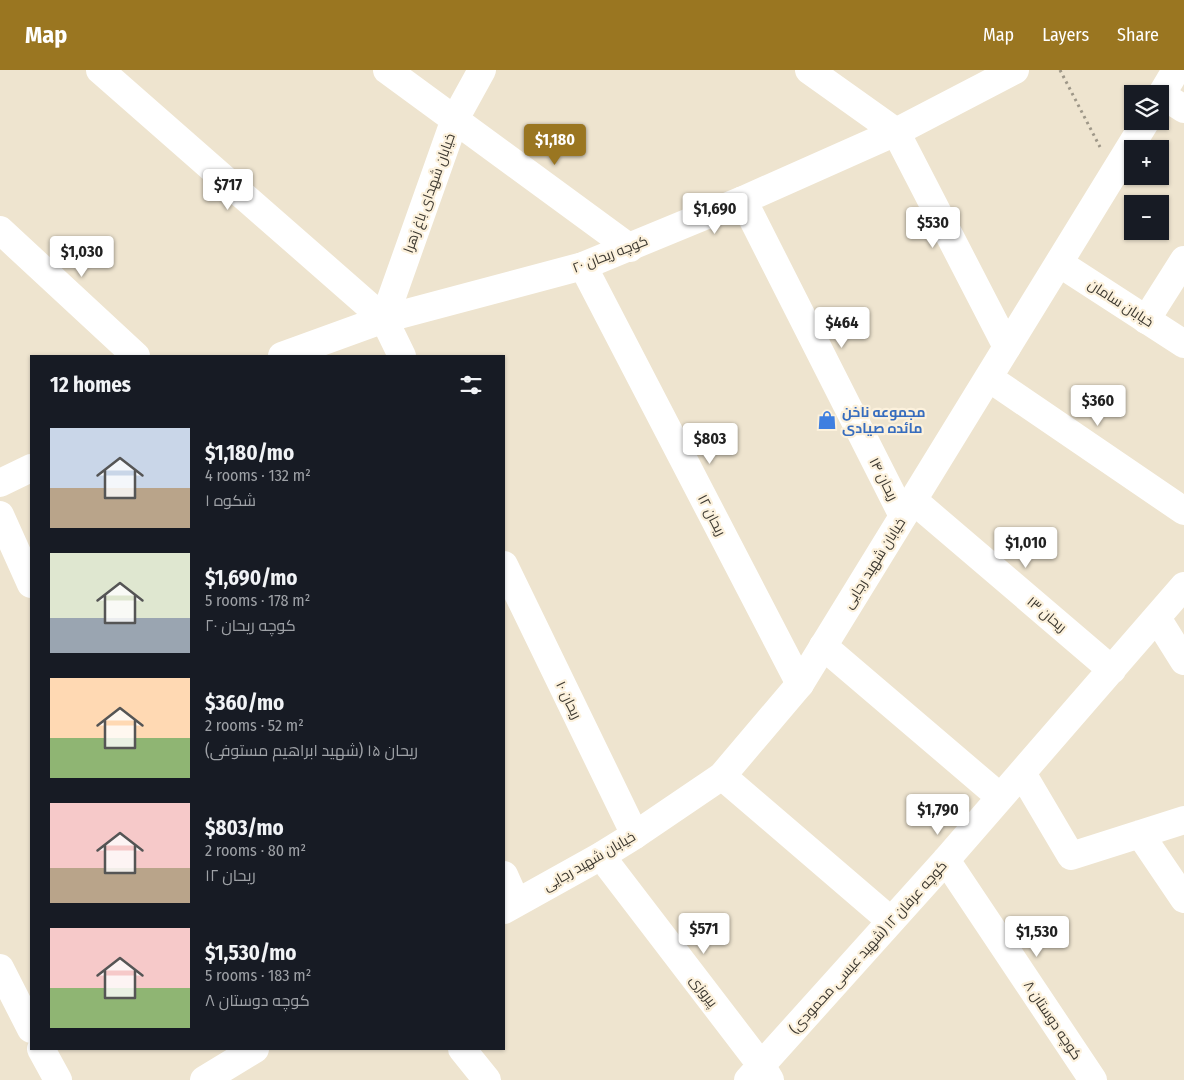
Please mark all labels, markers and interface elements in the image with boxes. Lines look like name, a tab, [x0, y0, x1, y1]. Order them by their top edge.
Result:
text: Map	[25, 21, 67, 49]
text: Map	[983, 24, 1014, 46]
text: Layers	[1042, 24, 1089, 46]
text: Share	[1117, 24, 1159, 46]
map controls	[1124, 85, 1169, 240]
button: layers	[1124, 85, 1169, 130]
pin: $1,180	[514, 124, 596, 166]
text: $1,180	[535, 130, 575, 149]
street label: خیابان شهدای باغ زهرا	[400, 131, 459, 255]
button: +	[1124, 140, 1169, 185]
pin: $717	[198, 168, 258, 211]
text: $717	[214, 175, 242, 194]
pin: $1,690	[674, 192, 756, 235]
button: −	[1124, 195, 1169, 240]
text: $1,690	[694, 199, 736, 218]
pin: $530	[903, 206, 963, 249]
text: $530	[917, 213, 949, 232]
street label: کوچه ریحان ۲۰	[570, 232, 651, 278]
pin: $1,030	[41, 236, 123, 278]
text: $1,030	[61, 242, 103, 261]
street label: خیابان سامان	[1085, 276, 1157, 331]
pin: $464	[812, 306, 872, 349]
text: $464	[826, 313, 858, 332]
icon: filters	[457, 371, 485, 399]
text: 12 homes	[50, 372, 131, 398]
pin: $360	[1068, 384, 1128, 427]
text: $360	[1082, 391, 1114, 410]
place label: مجموعه ناخن مائده صیادی	[842, 404, 926, 437]
shop icon: مجموعه ناخن مائده صیادی	[816, 409, 838, 431]
pin: $803	[680, 422, 740, 465]
text: $803	[694, 429, 726, 448]
text: $1,180/mo	[205, 440, 294, 466]
icon: home	[90, 448, 150, 508]
street label: ریحان ۱۴	[865, 455, 902, 504]
text: 4 rooms · 132 m²	[205, 466, 311, 485]
text: شکوه ۱	[205, 491, 256, 510]
street label: ریحان ۱۲	[694, 492, 729, 539]
street label: خیابان شهید رجایی	[840, 515, 909, 612]
pin: $1,010	[985, 526, 1067, 569]
text: $1,010	[1005, 533, 1047, 552]
text: $1,690/mo	[205, 565, 298, 591]
icon: home	[90, 573, 150, 633]
text: 5 rooms · 178 m²	[205, 591, 310, 610]
street label: ریحان ۱۳	[1023, 593, 1070, 636]
text: کوچه ریحان ۲۰	[205, 616, 296, 635]
street label: ریحان ۱۰	[552, 678, 585, 722]
text: $360/mo	[205, 690, 284, 716]
icon: home	[90, 698, 150, 758]
text: 2 rooms · 52 m²	[205, 716, 304, 735]
text: ریحان ۱۵ (شهید ابراهیم مستوفی)	[205, 741, 418, 760]
pin: $1,790	[897, 794, 979, 836]
text: $1,790	[917, 800, 959, 819]
text: $803/mo	[205, 815, 284, 841]
icon: home	[90, 823, 150, 883]
street label: خیابان شهید رجایی	[540, 828, 638, 895]
text: 2 rooms · 80 m²	[205, 841, 306, 860]
street label: کوچه عرفان ۱۲ (شهید عیسی محمودی)	[786, 857, 951, 1038]
text: ریحان ۱۲	[205, 866, 256, 885]
pin: $571	[674, 912, 734, 955]
pin: $1,530	[996, 916, 1078, 958]
text: $571	[690, 919, 718, 938]
text: $1,530	[1016, 922, 1058, 941]
text: $1,530/mo	[205, 940, 297, 966]
icon: home	[90, 948, 150, 1008]
text: 5 rooms · 183 m²	[205, 966, 311, 985]
street label: پیروزی	[685, 972, 721, 1012]
street label: کوچه دوستان ۸	[1019, 978, 1085, 1064]
text: کوچه دوستان ۸	[205, 991, 310, 1010]

